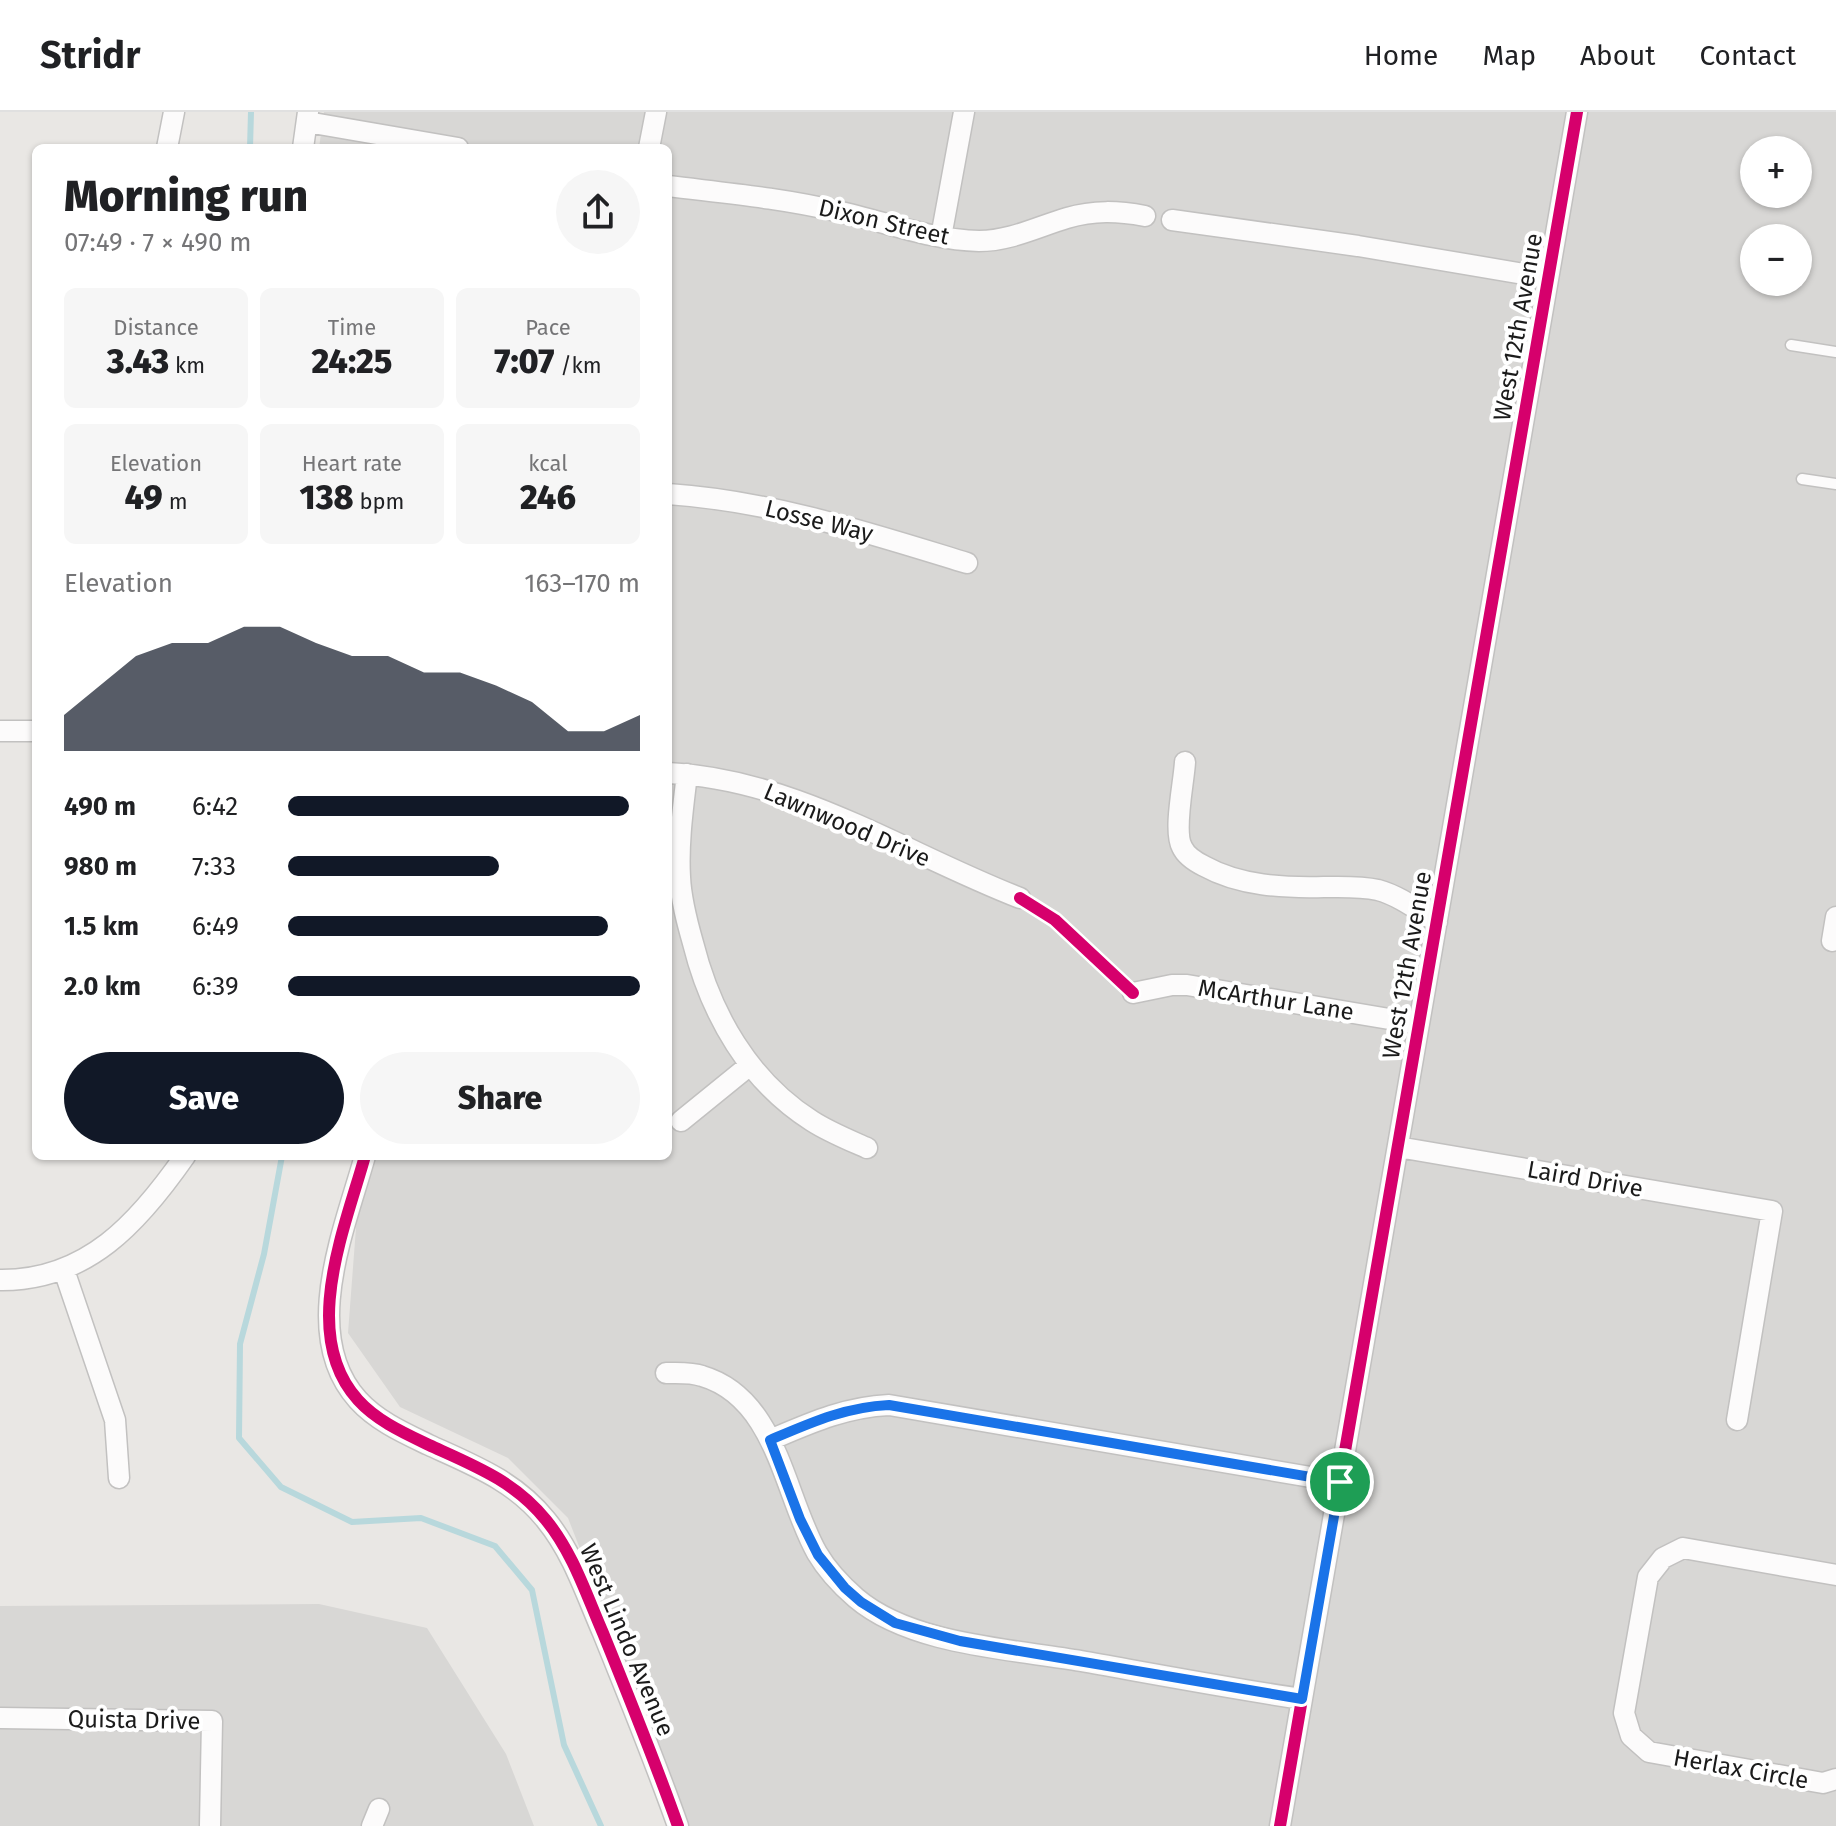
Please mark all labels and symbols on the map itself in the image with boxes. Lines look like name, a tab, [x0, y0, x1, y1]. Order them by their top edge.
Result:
street label: Dixon Street	[816, 193, 952, 251]
street label: West 12th Avenue	[1488, 231, 1548, 423]
street label: Losse Way	[762, 494, 876, 548]
street label: Lawnwood Drive	[760, 777, 934, 873]
street label: West 12th Avenue	[1377, 869, 1437, 1061]
street label: McArthur Lane	[1196, 974, 1356, 1026]
street label: Laird Drive	[1525, 1155, 1645, 1203]
pin	[1306, 1448, 1374, 1516]
street label: West Lindo Avenue	[574, 1540, 680, 1740]
street label: Quista Drive	[67, 1705, 201, 1735]
street label: Herlax Circle	[1671, 1743, 1811, 1795]

